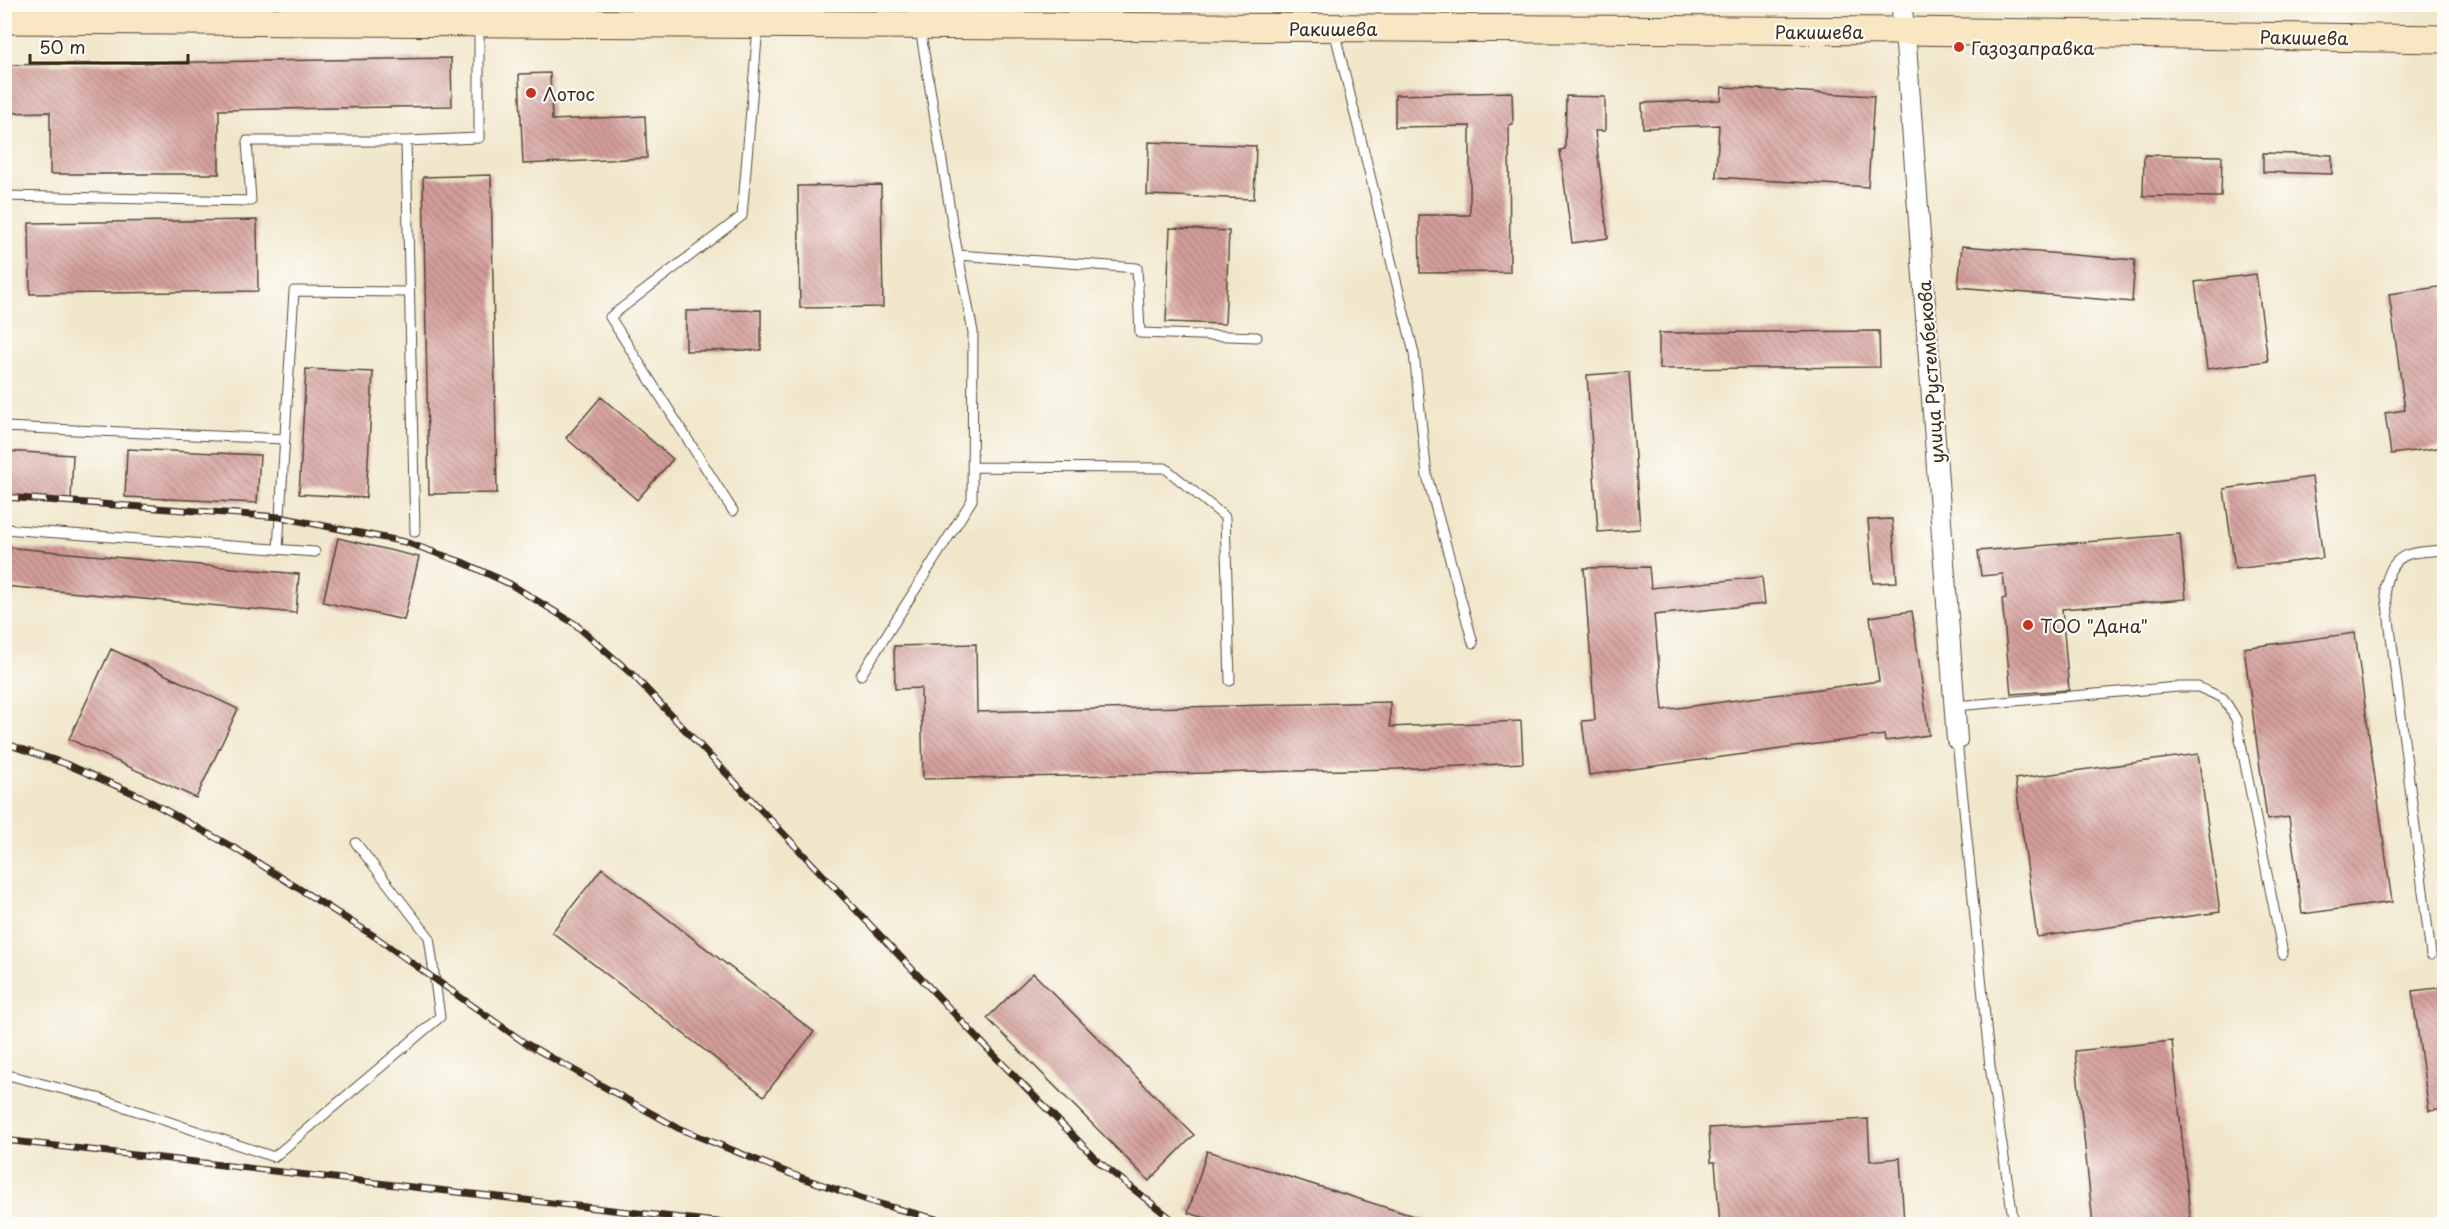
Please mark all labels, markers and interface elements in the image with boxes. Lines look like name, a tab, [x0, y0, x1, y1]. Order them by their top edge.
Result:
street label: Ракишева	[1289, 15, 1378, 42]
street label: Ракишева	[1775, 18, 1864, 45]
street label: Ракишева	[2259, 23, 2349, 51]
scale bar	[30, 27, 188, 65]
text: 50 m	[39, 33, 86, 60]
place label: Газозаправка	[1971, 34, 2095, 61]
marker: Газозаправка	[1952, 40, 1966, 54]
place label: Лотос	[543, 80, 595, 107]
marker: Лотос	[524, 86, 538, 100]
street label: улица Рустембекова	[1910, 279, 1950, 464]
place label: ТОО "Дана"	[2040, 612, 2148, 639]
marker: ТОО "Дана"	[2021, 618, 2035, 632]

